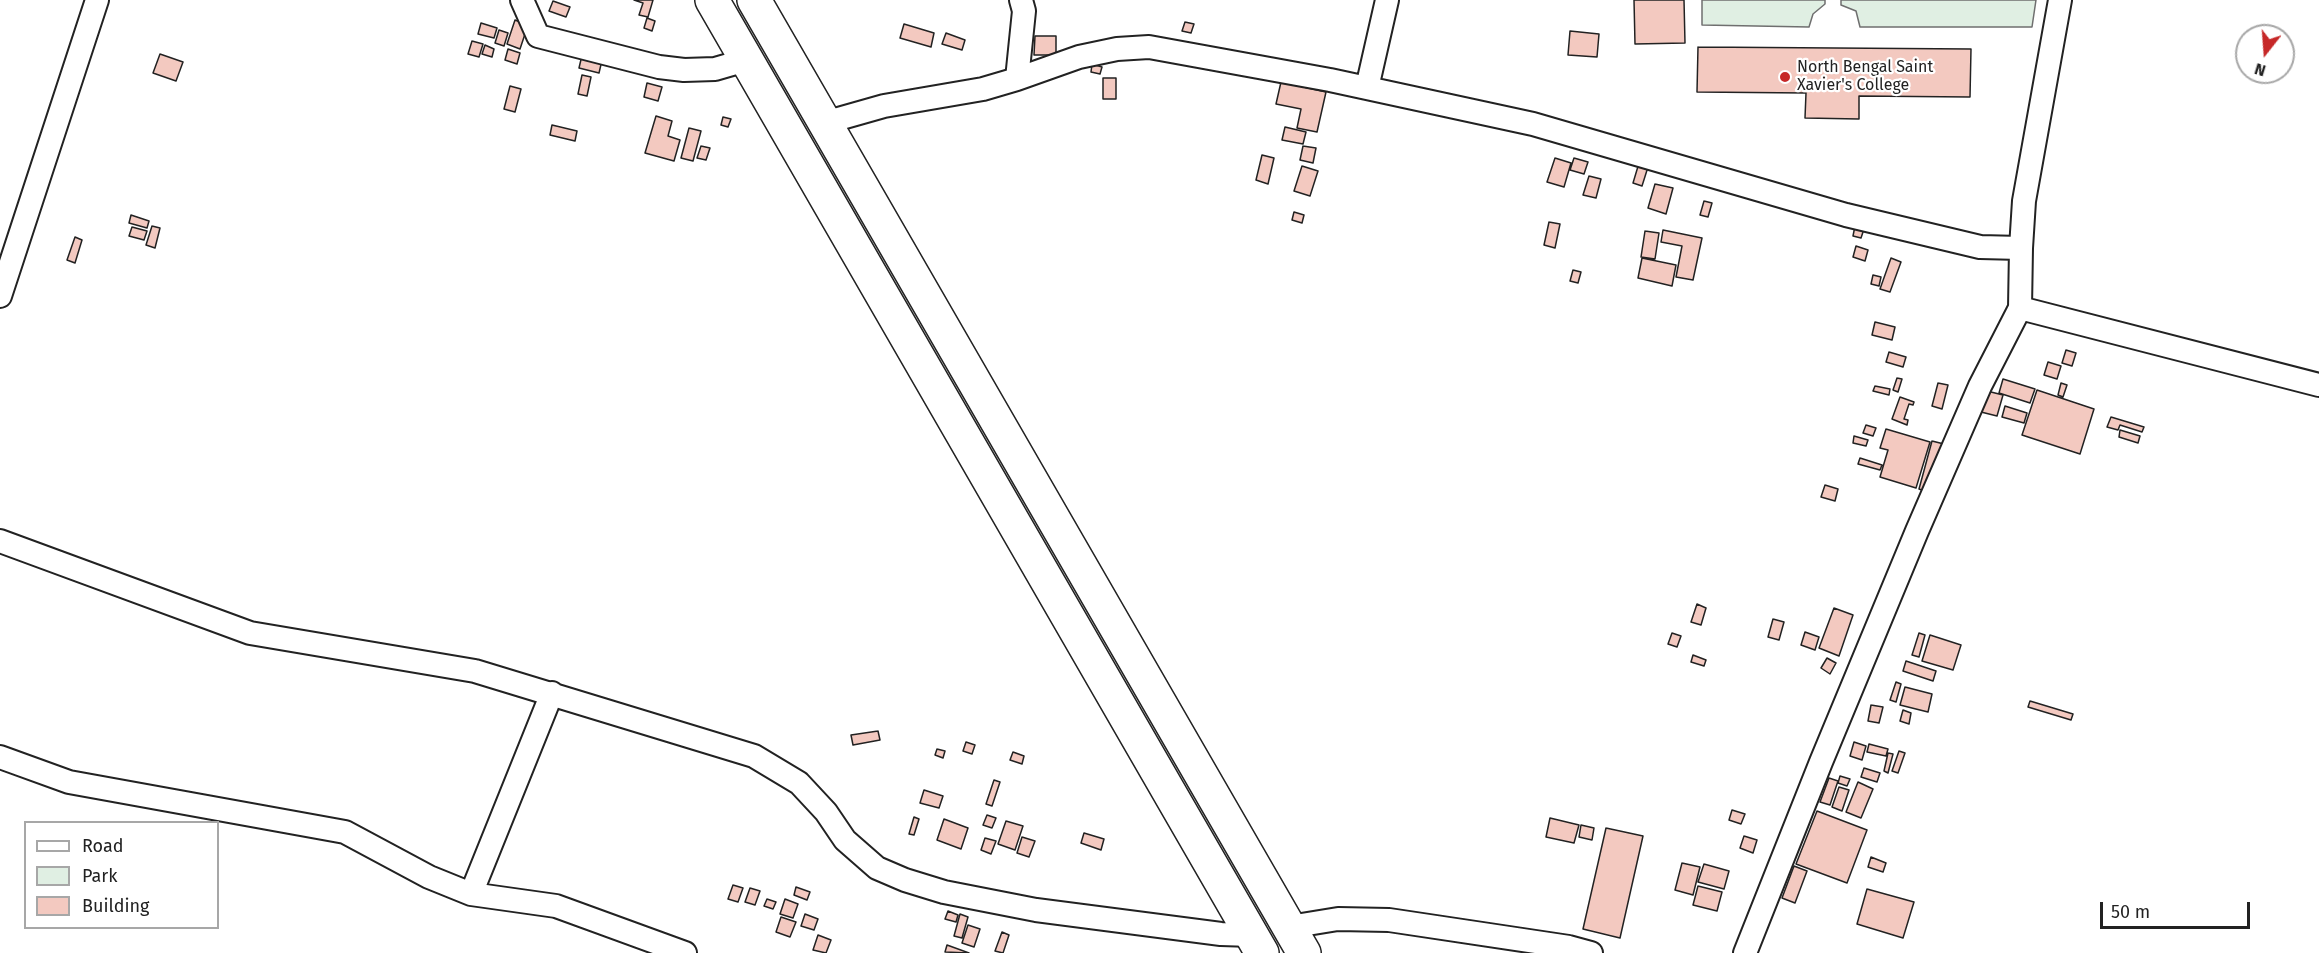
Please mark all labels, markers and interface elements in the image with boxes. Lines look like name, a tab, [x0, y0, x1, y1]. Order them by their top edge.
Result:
north arrow	[2235, 24, 2295, 84]
place label: North Bengal Saint Xavier's College	[1797, 58, 1933, 96]
text: N	[2252, 59, 2268, 80]
marker: North Bengal Saint Xavier's College	[1778, 70, 1792, 84]
legend	[24, 821, 219, 929]
text: Road	[82, 835, 124, 857]
text: Park	[82, 865, 117, 887]
scale bar	[2103, 890, 2253, 928]
text: Building	[82, 895, 149, 917]
text: 50 m	[2111, 901, 2150, 923]

